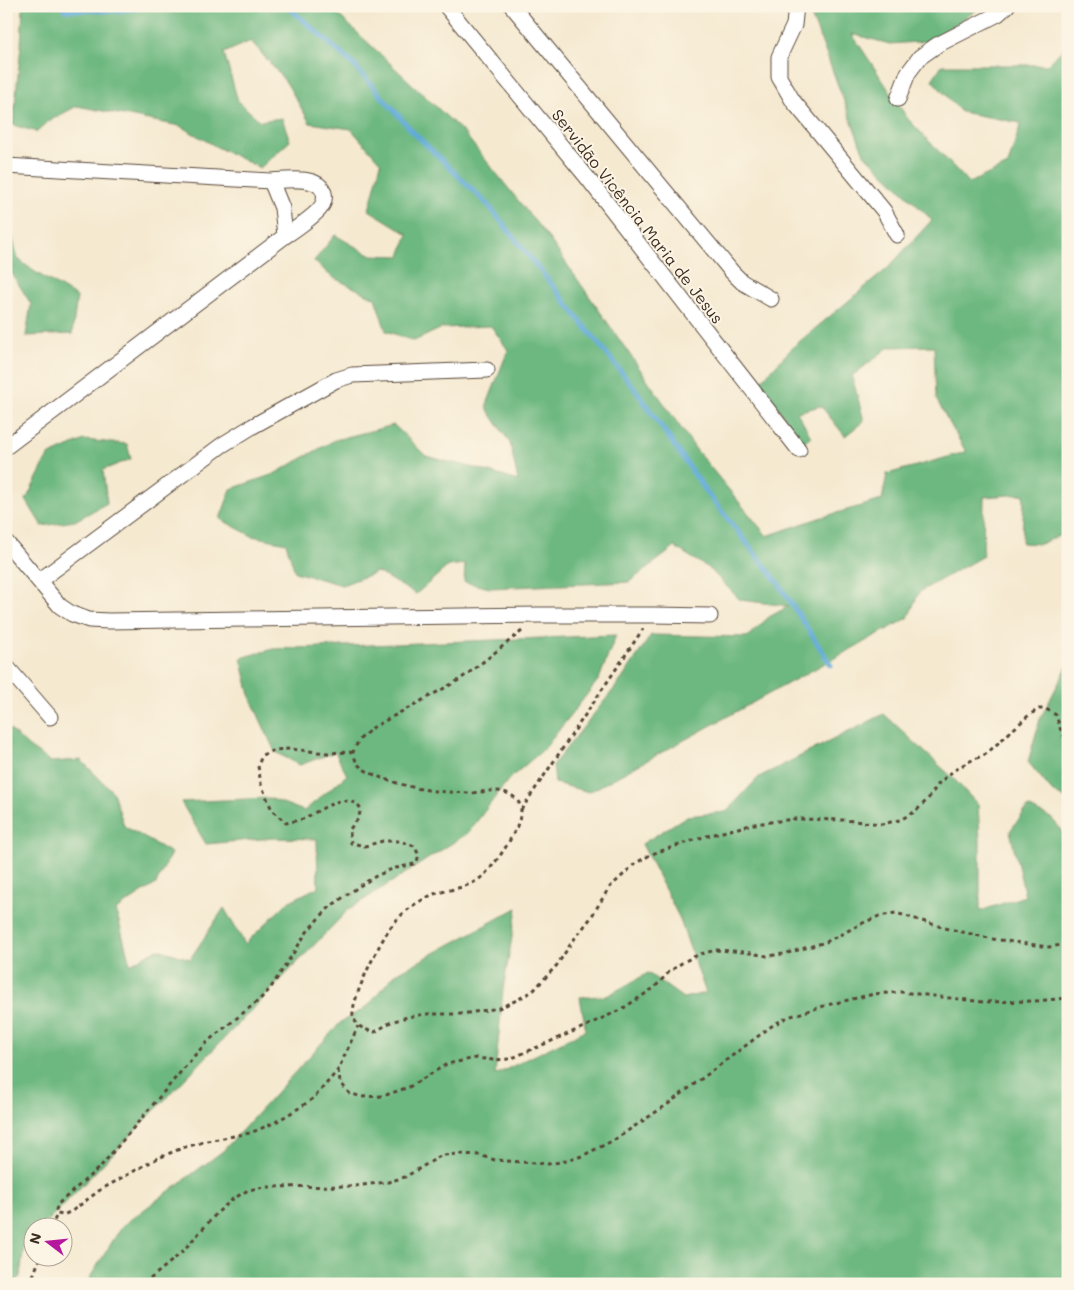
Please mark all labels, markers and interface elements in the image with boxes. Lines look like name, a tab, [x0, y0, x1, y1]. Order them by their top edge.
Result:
street label: Servidão Vicência Maria de Jesus	[548, 104, 728, 328]
north arrow	[22, 1218, 72, 1268]
text: N	[24, 1231, 46, 1246]

